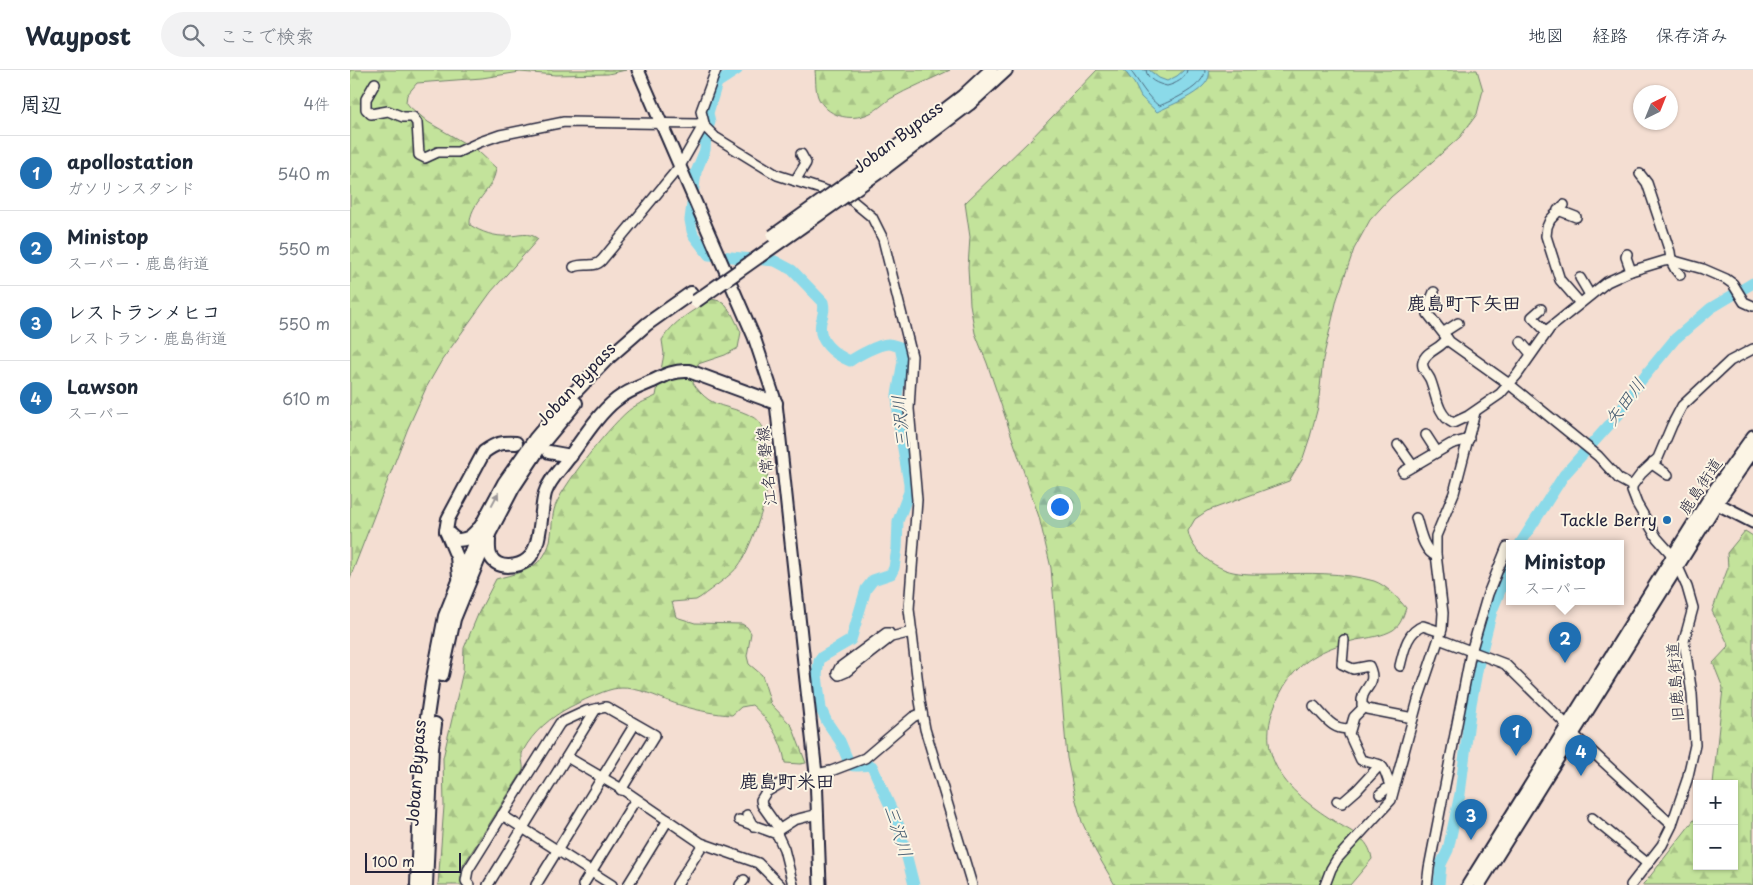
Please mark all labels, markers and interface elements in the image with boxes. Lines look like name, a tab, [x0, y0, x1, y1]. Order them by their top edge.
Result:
search box	[161, 12, 511, 57]
text: Waypost	[25, 17, 131, 53]
icon: search	[179, 21, 207, 49]
text: ここで検索	[219, 21, 314, 49]
text: 地図	[1528, 21, 1564, 48]
text: 経路	[1592, 21, 1628, 48]
text: 保存済み	[1656, 21, 1728, 48]
north arrow	[1633, 85, 1678, 130]
text: 周辺	[20, 87, 62, 119]
text: 4件	[303, 91, 330, 115]
street label: Joban Bypass	[848, 95, 947, 178]
text: apollostation	[67, 147, 193, 175]
text: 1	[32, 161, 40, 185]
text: 540 m	[277, 161, 330, 185]
text: ガソリンスタンド	[67, 175, 195, 199]
text: Ministop	[67, 222, 149, 250]
text: 2	[30, 236, 42, 260]
text: 550 m	[278, 236, 330, 260]
text: スーパー · 鹿島街道	[67, 250, 209, 274]
district label: 鹿島町下矢田	[1407, 288, 1521, 316]
text: レストランメヒコ	[67, 297, 221, 325]
text: 3	[31, 311, 41, 335]
text: 550 m	[278, 311, 330, 335]
text: レストラン · 鹿島街道	[67, 325, 227, 349]
street label: Joban Bypass	[530, 336, 620, 430]
water label: 矢田川	[1597, 371, 1651, 431]
text: Lawson	[67, 372, 139, 400]
text: 4	[31, 386, 41, 410]
text: 610 m	[282, 386, 330, 410]
water label: 三沢川	[884, 394, 915, 450]
text: スーパー	[67, 400, 130, 424]
street label: 江名常磐線	[749, 425, 781, 507]
street label: 鹿島街道	[1671, 452, 1727, 519]
one-way arrow	[491, 492, 499, 506]
your location	[1047, 494, 1073, 520]
place label: Tackle Berry	[1560, 507, 1657, 531]
marker: Tackle Berry	[1661, 514, 1673, 526]
popup	[1506, 540, 1624, 605]
text: Ministop	[1524, 547, 1606, 575]
text: スーパー	[1524, 575, 1588, 599]
pin: 2	[1549, 622, 1581, 663]
street label: 旧鹿島街道	[1659, 641, 1689, 723]
pin: 1	[1500, 715, 1532, 756]
street label: Joban Bypass	[399, 719, 431, 827]
pin: 4	[1565, 735, 1597, 776]
district label: 鹿島町米田	[739, 766, 835, 794]
map controls	[1693, 780, 1738, 870]
button: +	[1693, 780, 1738, 825]
pin: 3	[1455, 799, 1487, 840]
water label: 三沢川	[878, 801, 921, 860]
button: −	[1693, 825, 1738, 870]
scale bar	[365, 850, 461, 873]
text: 100 m	[372, 851, 415, 872]

